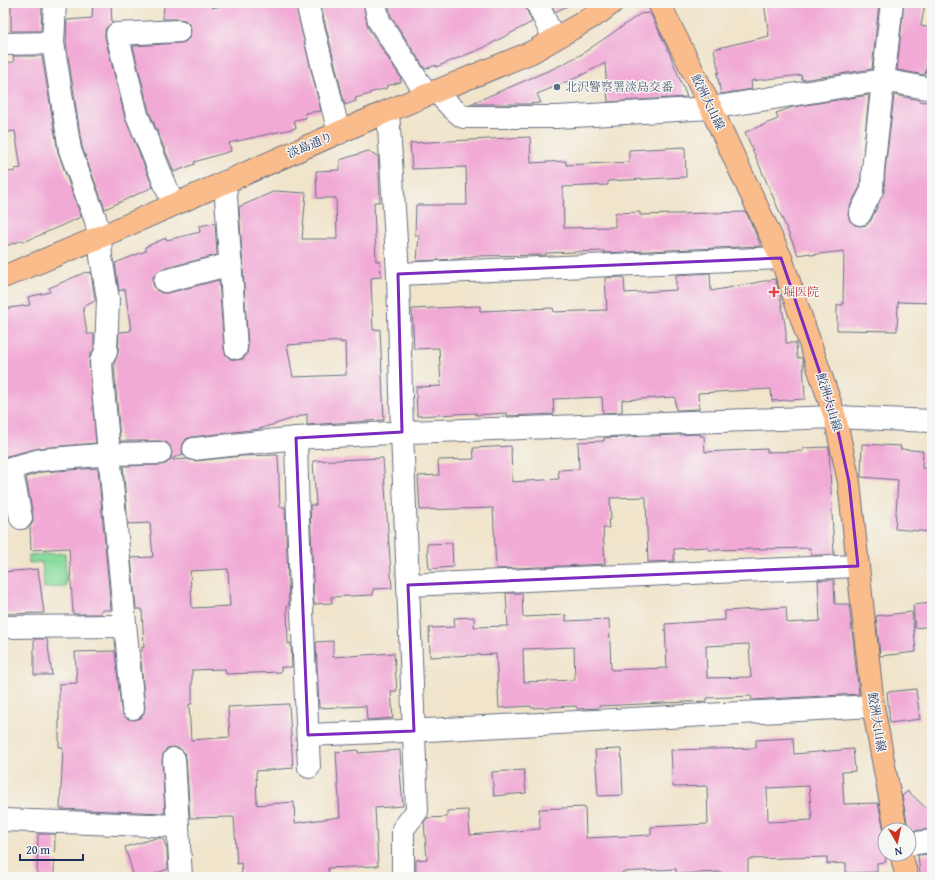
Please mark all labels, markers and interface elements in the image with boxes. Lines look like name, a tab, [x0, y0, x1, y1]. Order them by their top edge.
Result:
street label: 鮫洲大山線	[688, 71, 729, 132]
place label: 北沢警察署淡島交番	[565, 78, 673, 95]
marker: 北沢警察署淡島交番	[552, 82, 562, 92]
street label: 淡島通り	[284, 127, 335, 162]
place label: 堀医院	[783, 283, 819, 300]
marker: 堀医院	[768, 286, 780, 298]
street label: 鮫洲大山線	[813, 371, 846, 433]
street label: 鮫洲大山線	[864, 691, 891, 753]
north arrow	[877, 822, 917, 862]
scale bar	[20, 836, 83, 862]
text: 20 m	[26, 841, 50, 858]
text: N	[893, 843, 903, 860]

